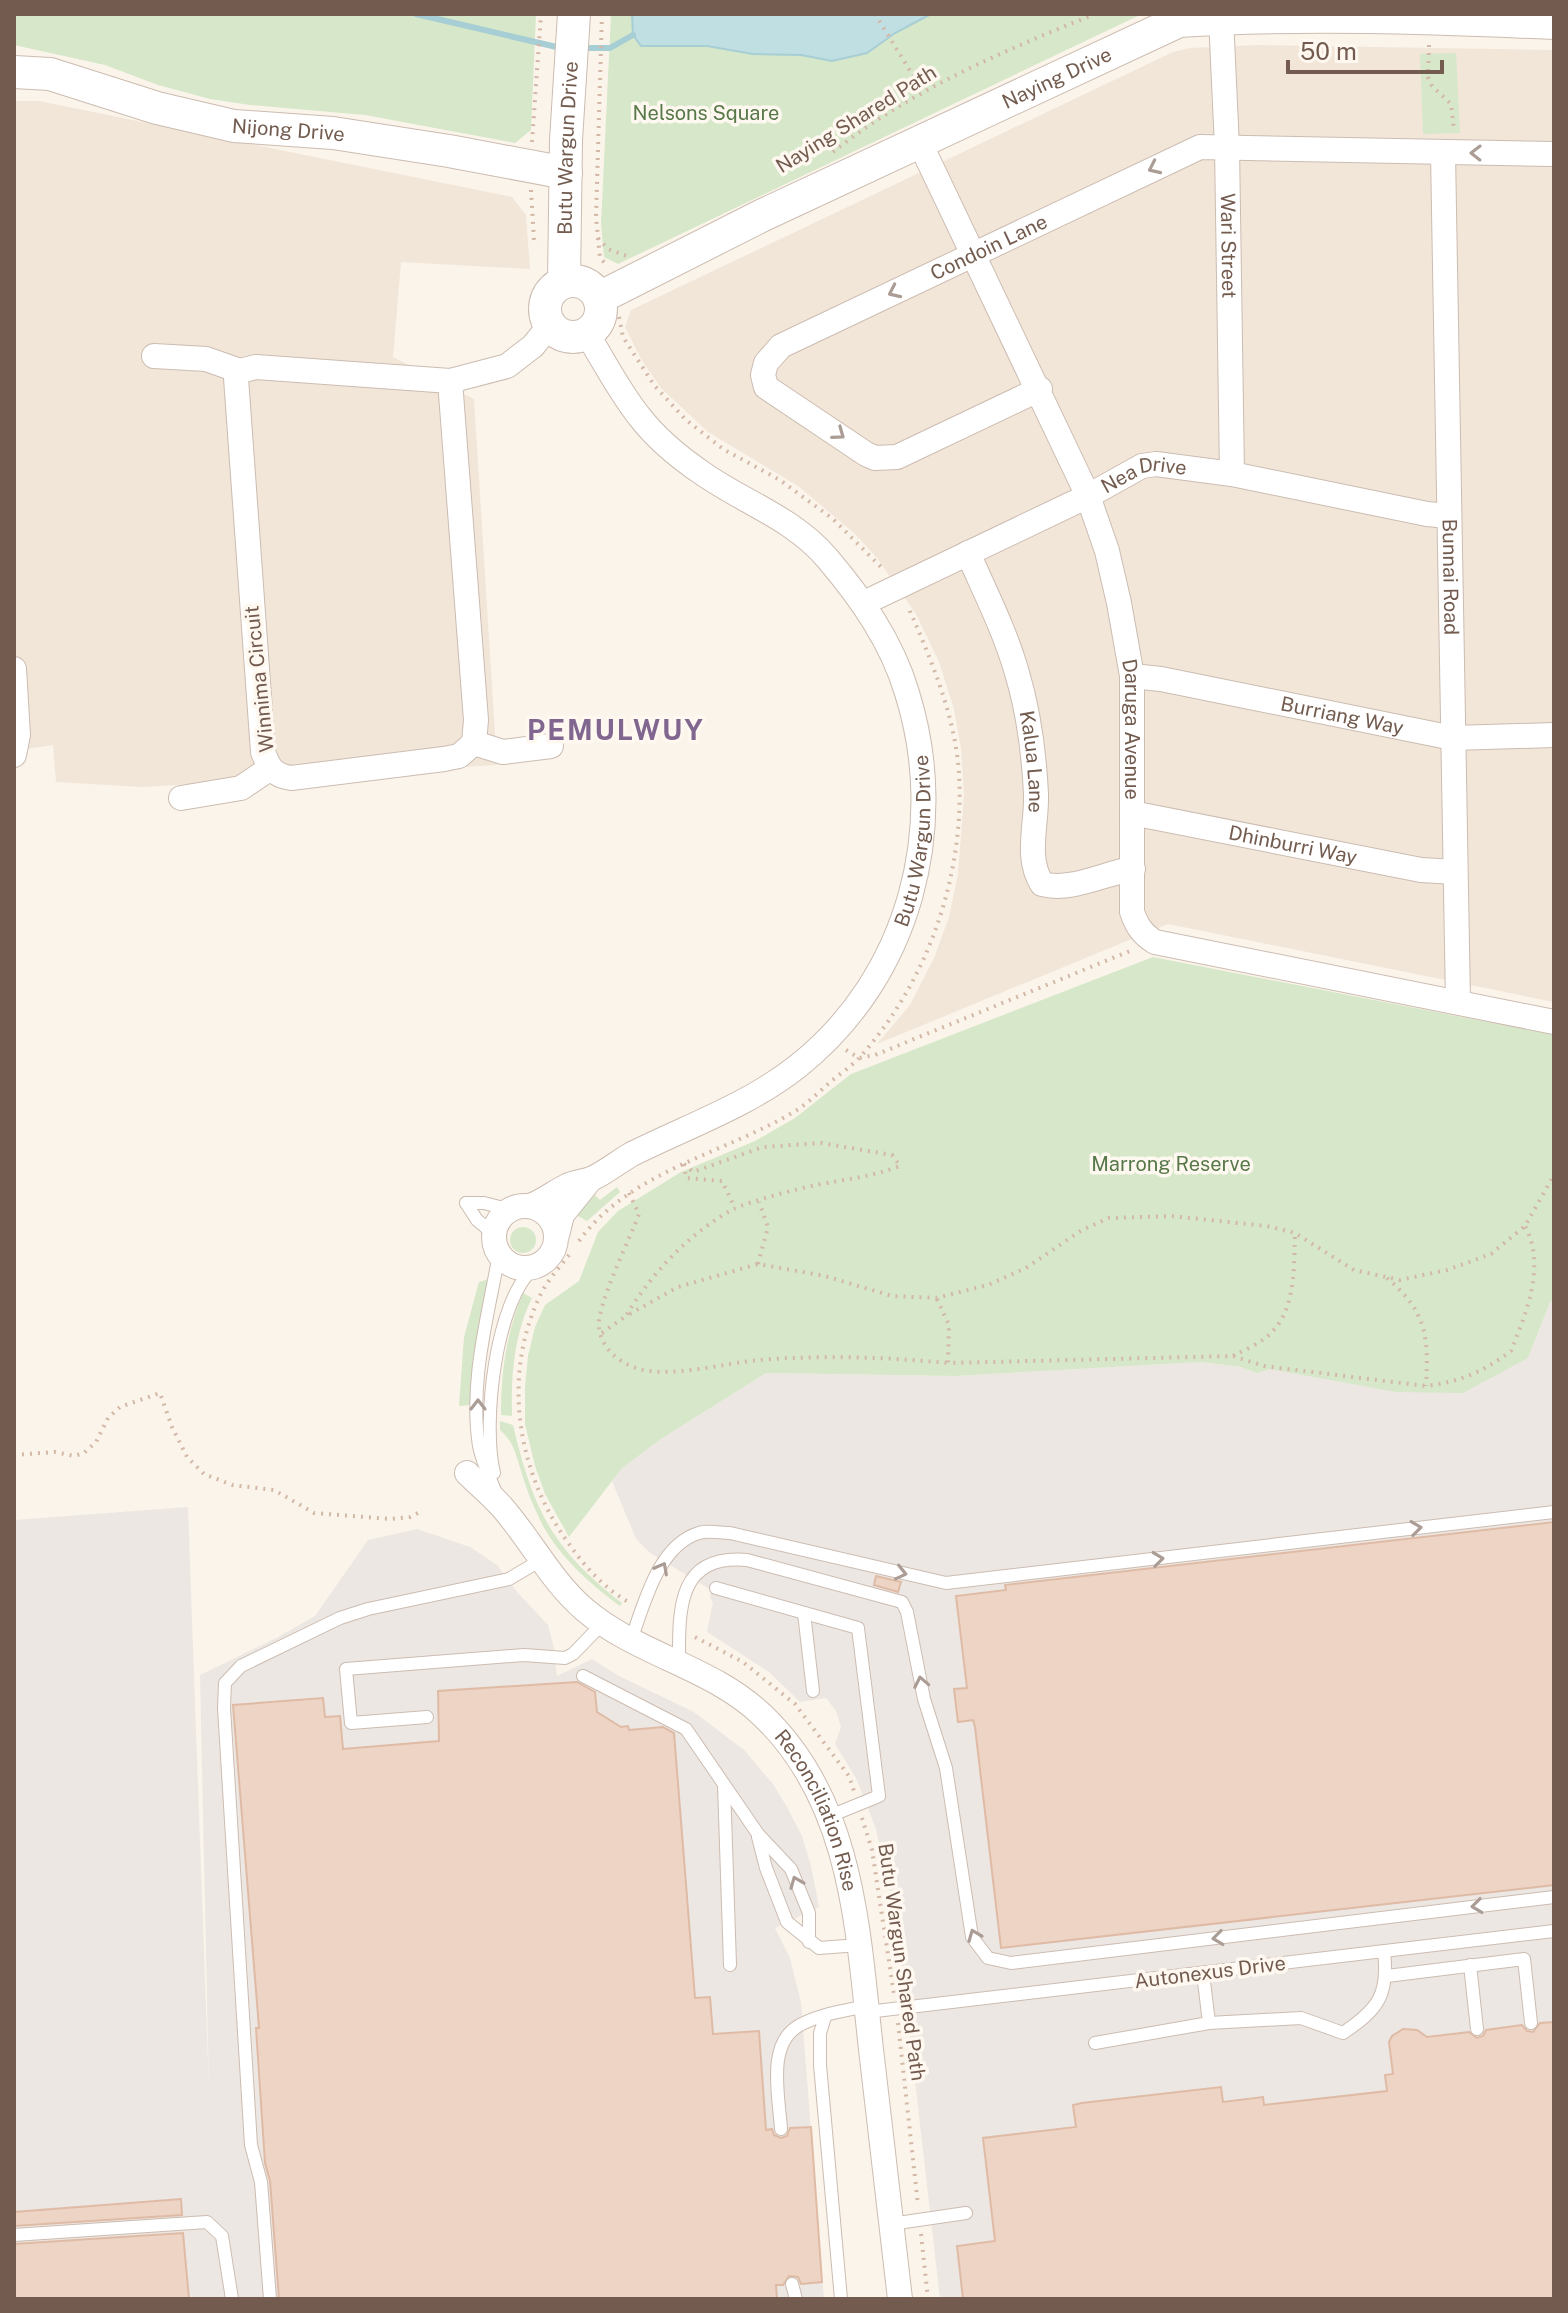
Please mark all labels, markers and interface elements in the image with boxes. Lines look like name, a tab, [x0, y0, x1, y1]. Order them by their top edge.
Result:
scale bar	[1288, 24, 1442, 74]
text: 50 m	[1300, 37, 1357, 65]
street label: Naying Drive	[998, 42, 1115, 114]
street label: Naying Shared Path	[771, 60, 941, 178]
street label: Butu Wargun Drive	[553, 61, 583, 235]
park label: Nelsons Square	[633, 101, 779, 125]
street label: Nijong Drive	[231, 114, 347, 147]
one-way arrow	[1469, 144, 1482, 162]
one-way arrow	[1148, 158, 1162, 174]
street label: Wari Street	[1216, 193, 1241, 299]
street label: Condoin Lane	[926, 209, 1051, 285]
one-way arrow	[888, 282, 902, 298]
one-way arrow	[831, 425, 845, 439]
street label: Nea Drive	[1097, 452, 1188, 498]
street label: Bunnai Road	[1437, 518, 1464, 635]
street label: Winnima Circuit	[239, 604, 279, 754]
street label: Daruga Avenue	[1117, 657, 1144, 800]
street label: Burriang Way	[1279, 691, 1406, 740]
street label: Kalua Lane	[1015, 708, 1048, 814]
district label: PEMULWUY	[527, 713, 705, 746]
street label: Butu Wargun Drive	[889, 754, 936, 930]
street label: Dhinburri Way	[1227, 820, 1359, 869]
park label: Marrong Reserve	[1091, 1152, 1251, 1176]
one-way arrow	[469, 1398, 487, 1411]
one-way arrow	[1410, 1520, 1423, 1537]
one-way arrow	[1152, 1550, 1165, 1567]
one-way arrow	[652, 1562, 667, 1577]
one-way arrow	[893, 1564, 907, 1581]
one-way arrow	[913, 1675, 930, 1689]
street label: Reconciliation Rise	[770, 1725, 862, 1893]
street label: Butu Wargun Shared Path	[873, 1842, 931, 2082]
one-way arrow	[790, 1876, 806, 1890]
one-way arrow	[1470, 1898, 1483, 1915]
one-way arrow	[968, 1928, 984, 1943]
one-way arrow	[1212, 1929, 1225, 1946]
street label: Autonexus Drive	[1133, 1951, 1287, 1993]

